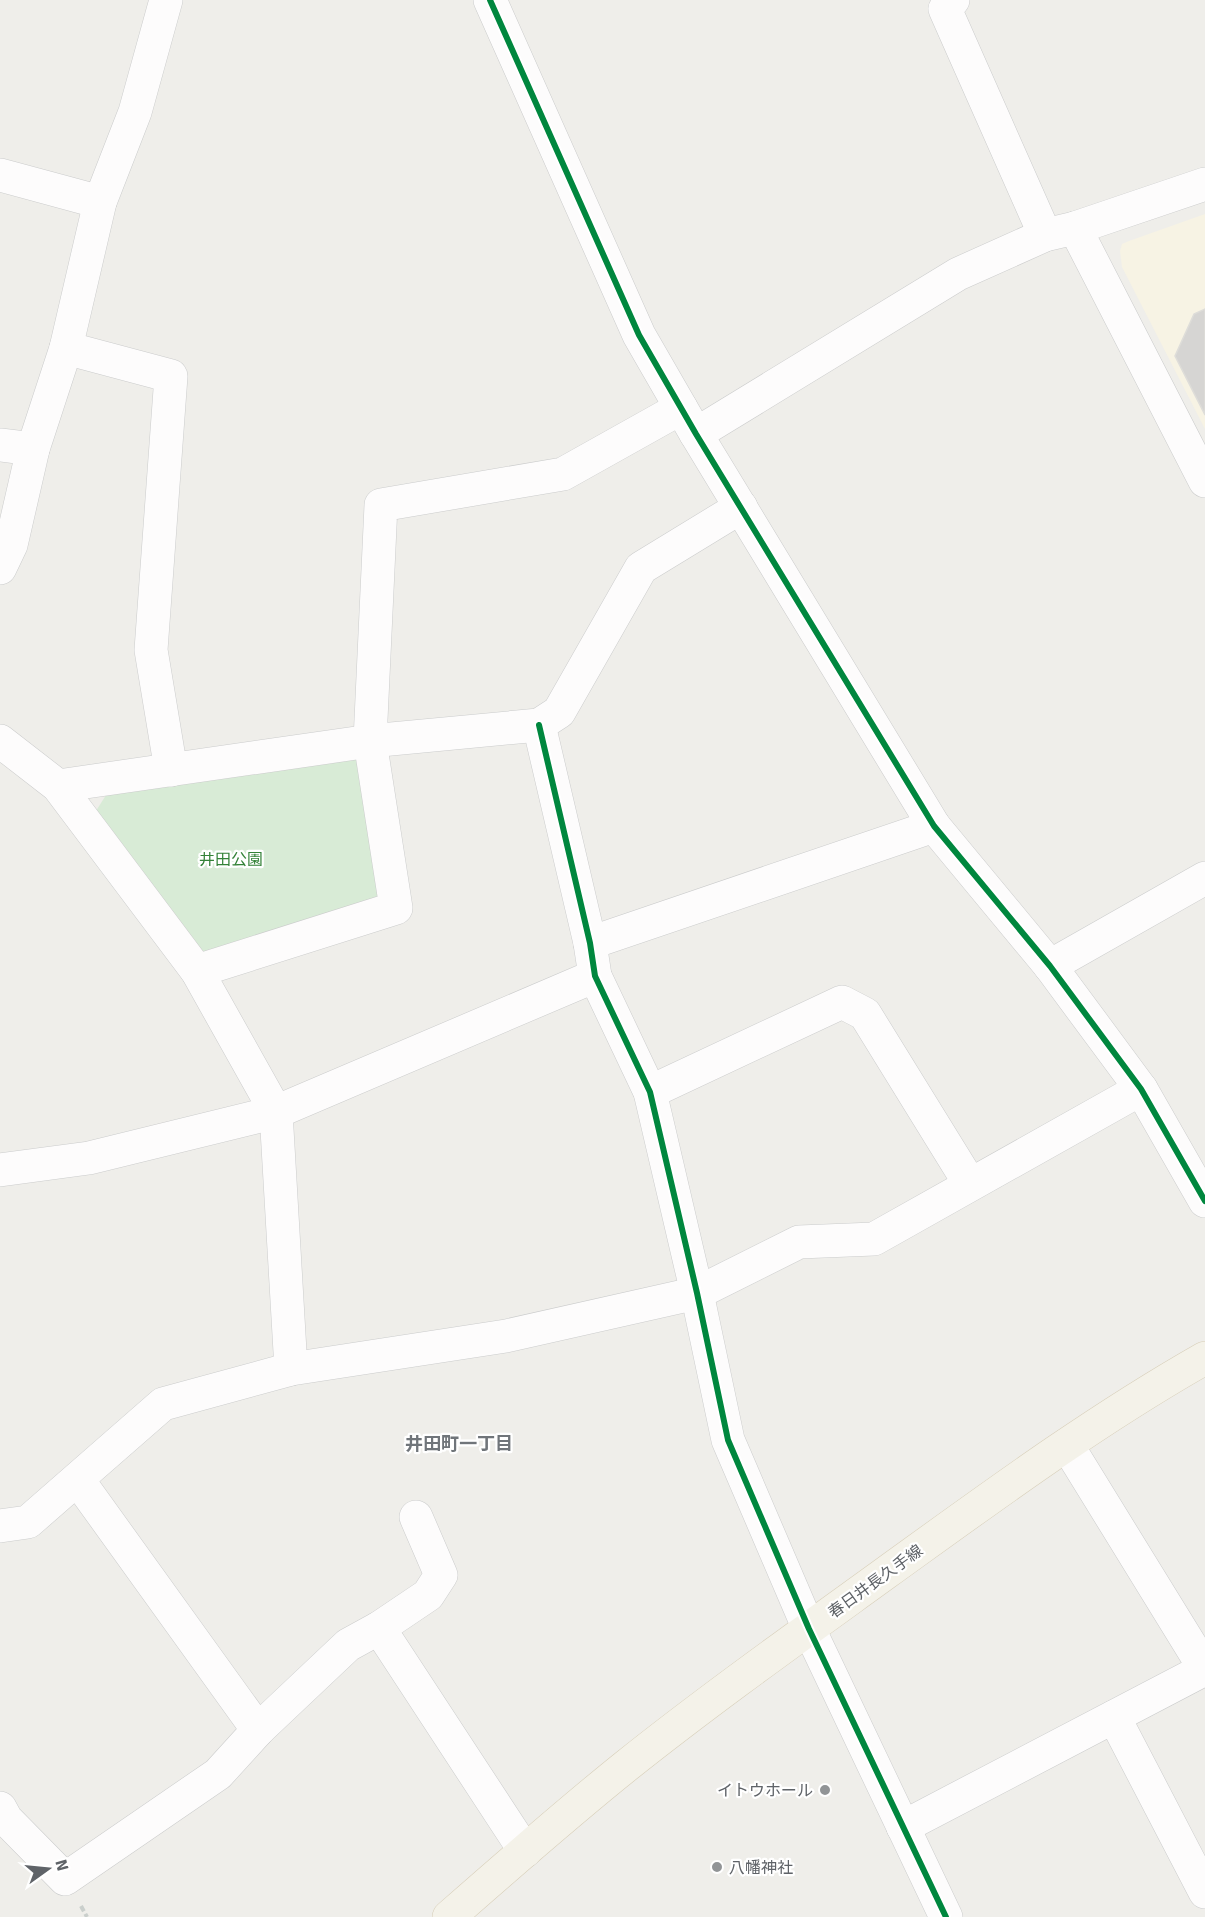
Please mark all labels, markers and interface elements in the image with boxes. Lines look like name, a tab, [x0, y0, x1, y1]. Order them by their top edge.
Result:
park label: 井田公園	[199, 850, 263, 870]
district label: 井田町一丁目	[405, 1433, 513, 1455]
street label: 春日井長久手線	[824, 1541, 927, 1623]
place label: イトウホール	[717, 1781, 813, 1801]
marker: イトウホール	[818, 1783, 832, 1797]
north arrow	[18, 1839, 78, 1899]
text: N	[50, 1857, 73, 1873]
place label: 八幡神社	[729, 1858, 793, 1878]
marker: 八幡神社	[710, 1860, 724, 1874]

